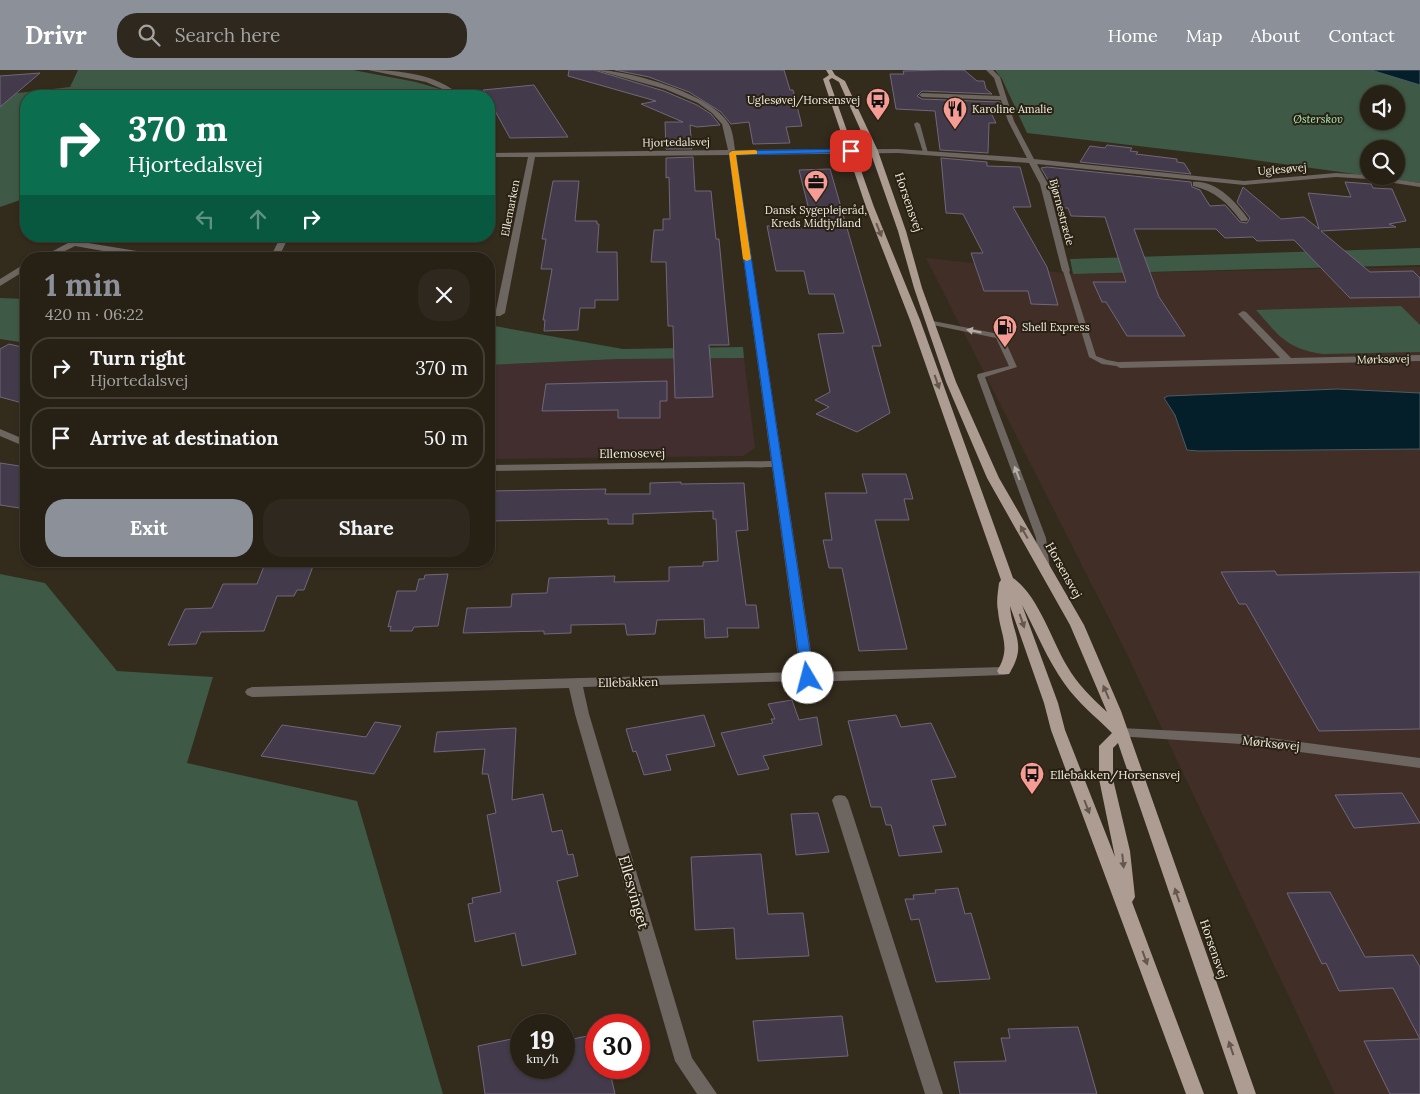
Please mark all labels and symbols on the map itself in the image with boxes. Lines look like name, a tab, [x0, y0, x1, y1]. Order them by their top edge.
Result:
bus stop icon: Uglesøvej/Horsensvej	[865, 87, 891, 121]
place label: Uglesøvej/Horsensvej	[747, 93, 860, 108]
restaurant icon: Karoline Amalie	[942, 96, 968, 130]
place label: Karoline Amalie	[972, 102, 1052, 116]
park label: Østerskov	[1293, 112, 1343, 126]
pin	[830, 130, 872, 172]
street label: Hjortedalsvej	[642, 134, 710, 150]
street label: Uglesøvej	[1257, 160, 1307, 178]
office icon: Dansk Sygeplejeråd, Kreds Midtjylland	[803, 169, 829, 203]
street label: Horsensvej	[892, 170, 926, 234]
street label: Bjørnestræde	[1046, 177, 1078, 247]
street label: Ellemarken	[498, 178, 522, 238]
place label: Dansk Sygeplejeråd, Kreds Midtjylland	[765, 203, 867, 230]
one-way arrow	[875, 223, 883, 238]
fuel station icon: Shell Express	[992, 314, 1018, 348]
place label: Shell Express	[1022, 320, 1090, 334]
one-way arrow	[966, 326, 982, 334]
street label: Mørksøvej	[1356, 352, 1410, 366]
one-way arrow	[934, 374, 941, 389]
street label: Ellemosevej	[599, 445, 665, 461]
one-way arrow	[1013, 465, 1021, 480]
one-way arrow	[1020, 524, 1028, 539]
street label: Horsensvej	[1042, 539, 1086, 601]
one-way arrow	[1018, 614, 1026, 629]
position arrow	[781, 651, 833, 703]
street label: Ellebakken	[598, 674, 658, 690]
one-way arrow	[1101, 685, 1109, 699]
street label: Mørksøvej	[1242, 733, 1300, 753]
bus stop icon: Ellebakken/Horsensvej	[1019, 761, 1045, 795]
place label: Ellebakken/Horsensvej	[1050, 767, 1180, 783]
one-way arrow	[1084, 800, 1092, 814]
street label: Ellesvinget	[614, 853, 654, 931]
one-way arrow	[1119, 853, 1127, 869]
one-way arrow	[1173, 887, 1181, 902]
street label: Horsensvej	[1197, 917, 1231, 981]
one-way arrow	[1141, 951, 1149, 966]
speed limit sign: 30	[585, 1014, 650, 1079]
one-way arrow	[1227, 1040, 1235, 1055]

